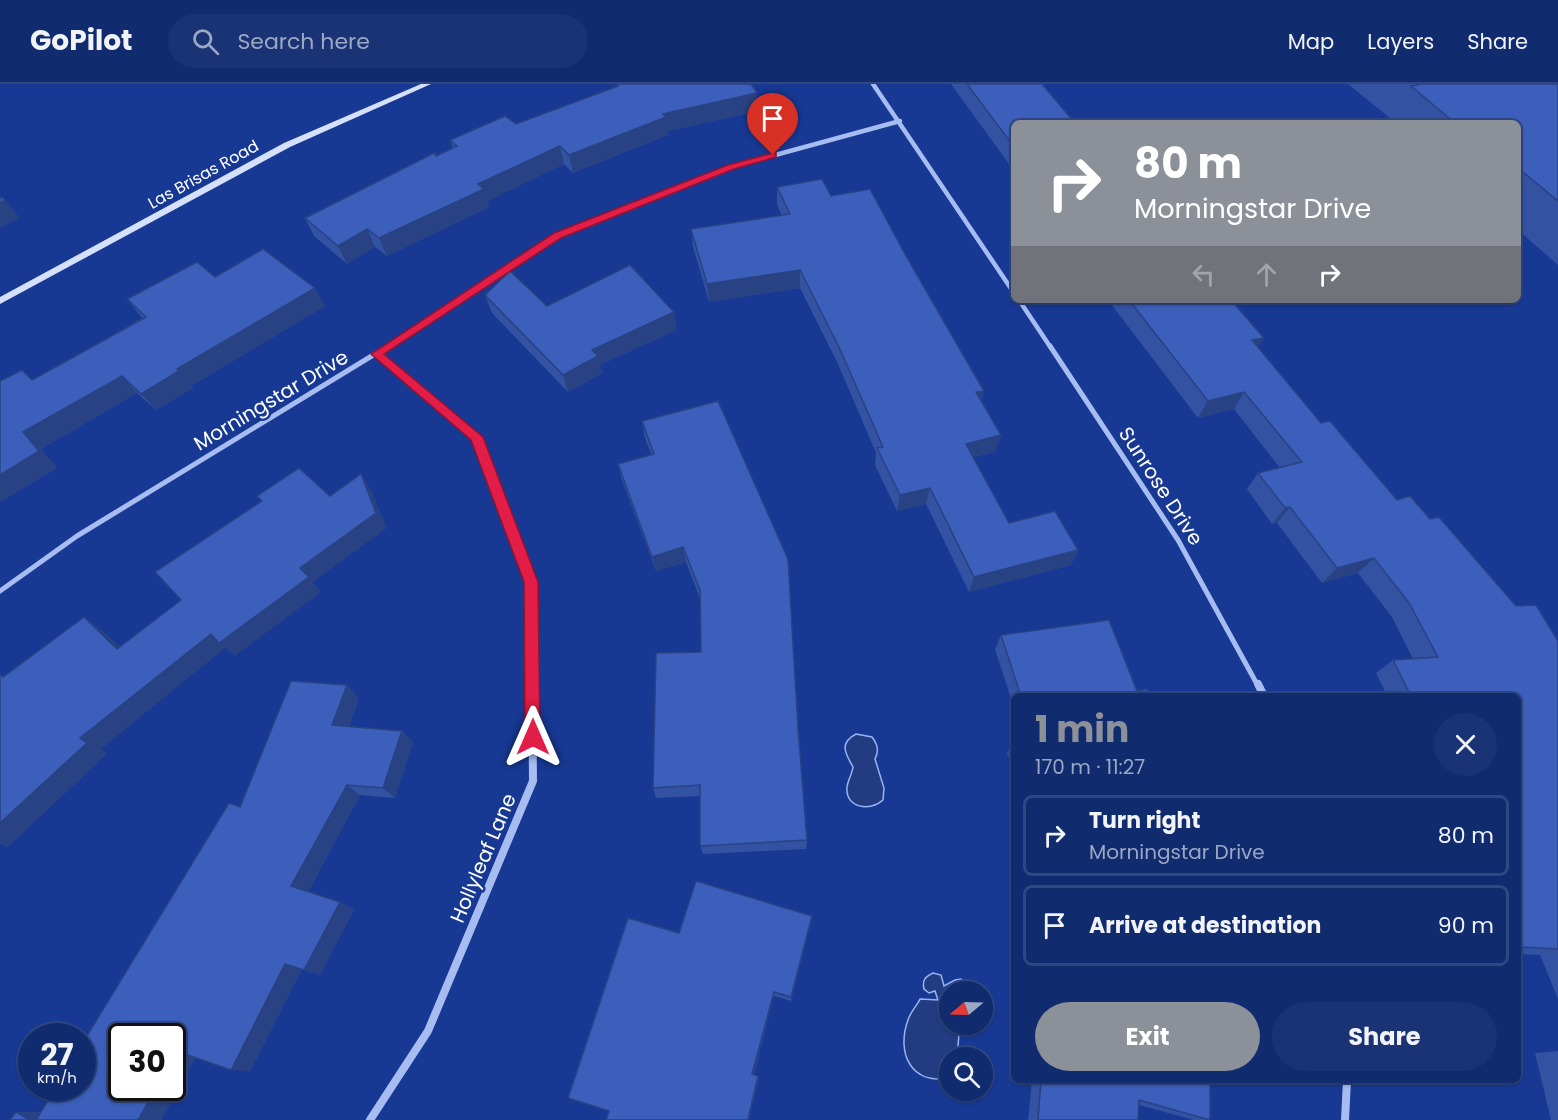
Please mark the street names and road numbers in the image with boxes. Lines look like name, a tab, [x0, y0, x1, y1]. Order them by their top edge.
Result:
street label: Las Brisas Road	[144, 134, 263, 214]
street label: Morningstar Drive	[188, 343, 354, 457]
street label: Sunrose Drive	[1112, 421, 1210, 551]
street label: Hollyleaf Lane	[443, 789, 523, 927]

